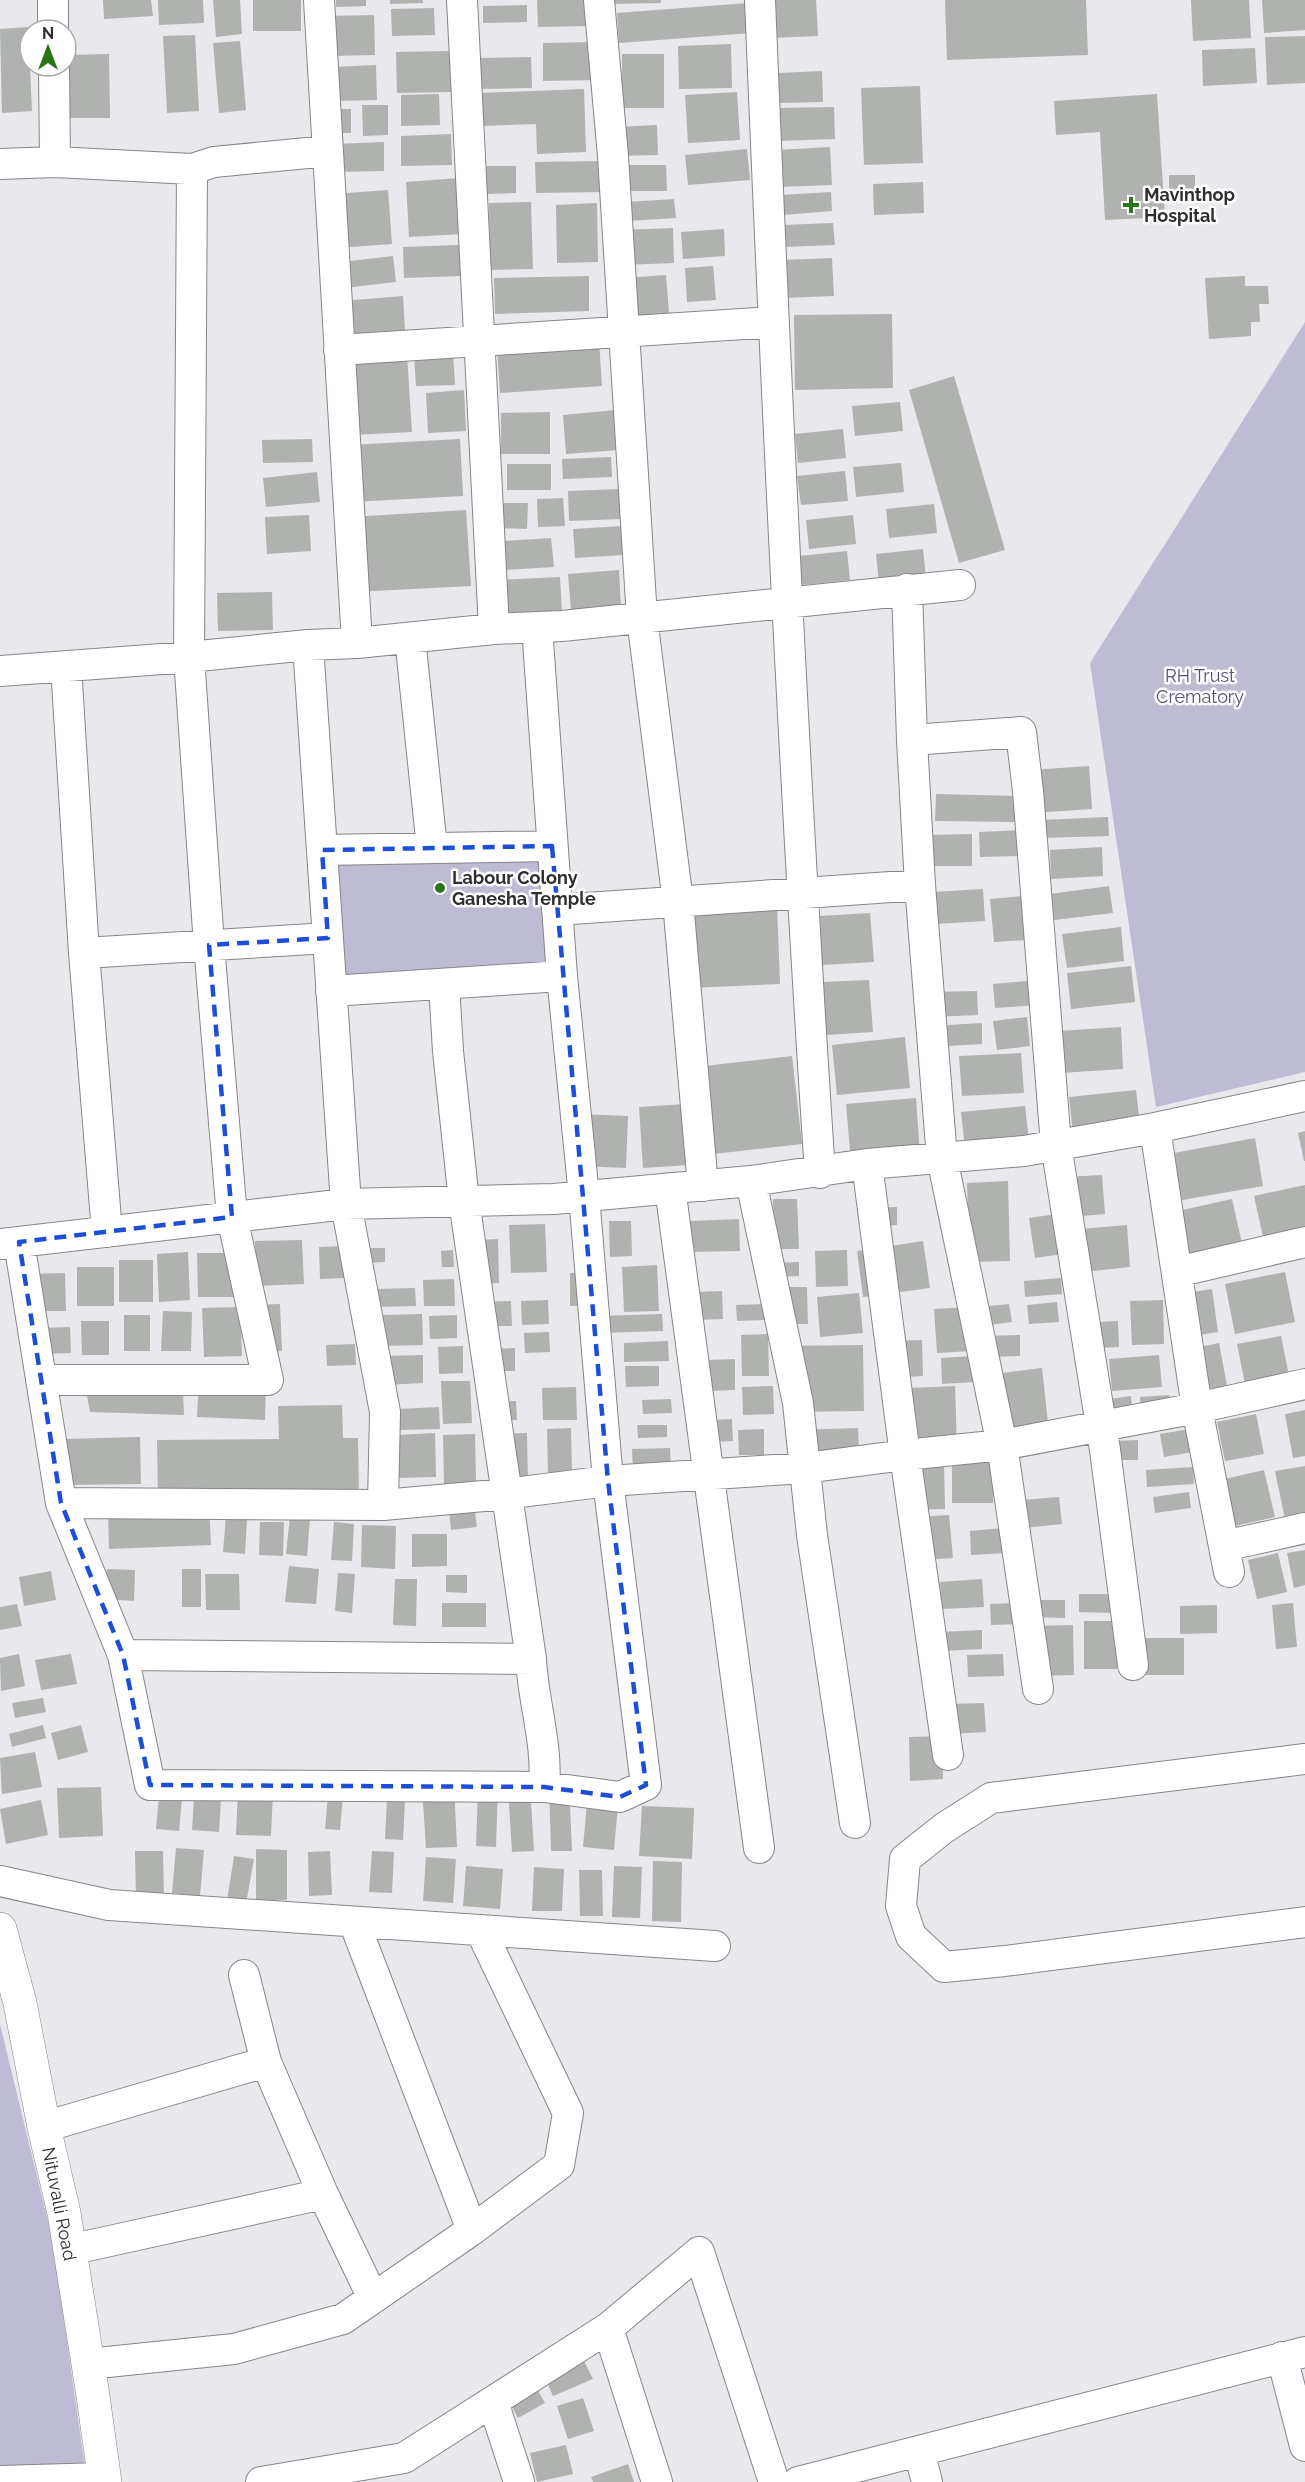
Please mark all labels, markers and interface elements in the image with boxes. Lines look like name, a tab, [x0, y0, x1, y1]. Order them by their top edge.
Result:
north arrow	[18, 18, 78, 78]
text: N	[42, 24, 54, 43]
place label: Mavinthop Hospital	[1144, 184, 1235, 226]
marker: Mavinthop Hospital	[1122, 196, 1140, 214]
park label: RH Trust Crematory	[1156, 665, 1244, 707]
place label: Labour Colony Ganesha Temple	[452, 867, 596, 909]
marker: Labour Colony Ganesha Temple	[433, 881, 447, 895]
street label: Nituvalli Road	[38, 2145, 81, 2262]

